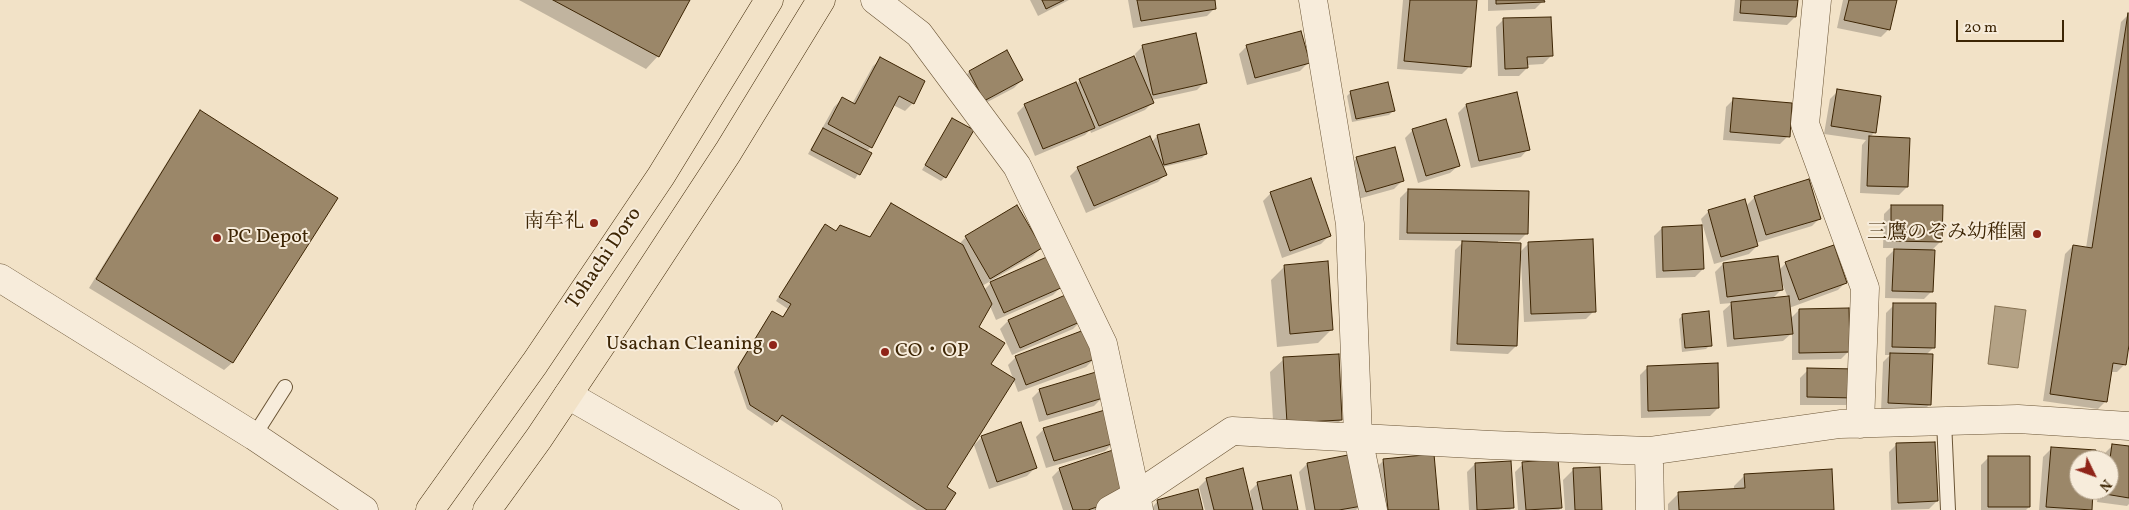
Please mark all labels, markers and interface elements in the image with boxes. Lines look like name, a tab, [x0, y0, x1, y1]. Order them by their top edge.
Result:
scale bar	[1959, 10, 2066, 42]
text: 20 m	[1964, 18, 1997, 39]
street label: Tohachi Doro	[562, 204, 648, 314]
place label: 南牟礼	[524, 211, 584, 235]
marker: 南牟礼	[588, 217, 600, 229]
place label: 三鷹のぞみ幼稚園	[1867, 222, 2027, 246]
place label: PC Depot	[227, 226, 309, 250]
marker: 三鷹のぞみ幼稚園	[2031, 228, 2043, 240]
marker: PC Depot	[211, 232, 223, 244]
place label: Usachan Cleaning	[606, 333, 763, 357]
marker: Usachan Cleaning	[767, 339, 779, 351]
place label: CO・OP	[895, 340, 969, 364]
marker: CO・OP	[879, 346, 891, 358]
north arrow	[2069, 450, 2119, 500]
text: N	[2094, 475, 2115, 495]

